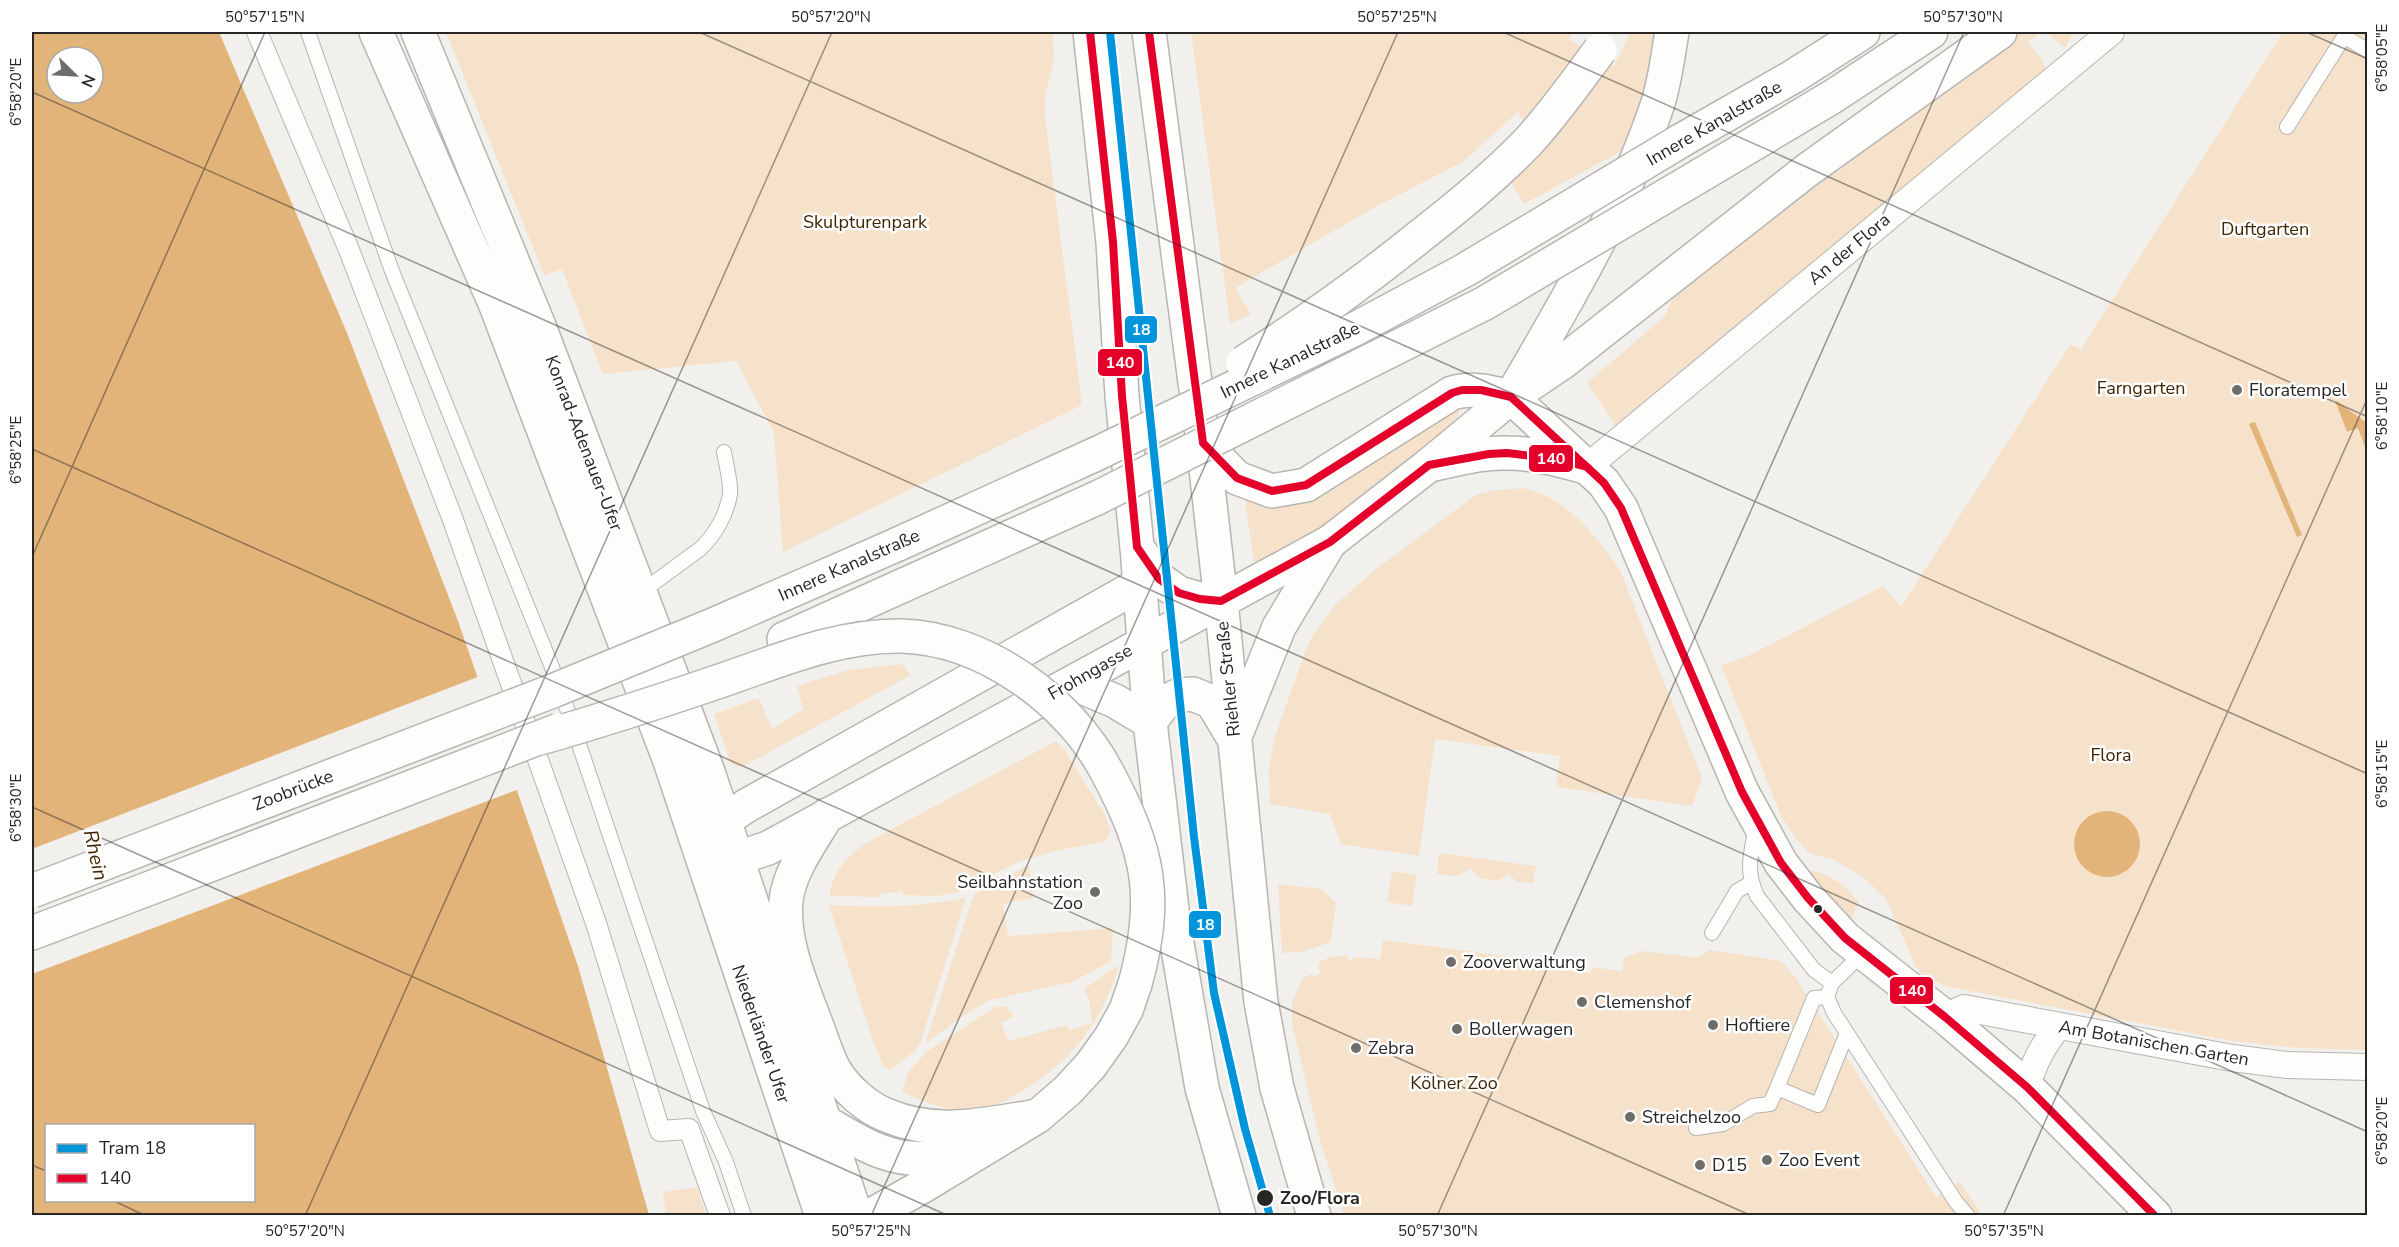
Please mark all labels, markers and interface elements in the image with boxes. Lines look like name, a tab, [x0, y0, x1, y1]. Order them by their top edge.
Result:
text: 50°57'15"N	[225, 7, 305, 27]
text: 50°57'20"N	[791, 7, 871, 27]
text: 50°57'25"N	[1357, 7, 1437, 27]
text: 50°57'30"N	[1923, 7, 2003, 27]
text: 6°58'05"E	[2372, 24, 2392, 92]
north arrow	[45, 45, 105, 105]
text: 6°58'20"E	[6, 58, 26, 126]
text: N	[75, 71, 100, 91]
street label: Innere Kanalstraße	[1642, 75, 1786, 171]
street label: An der Flora	[1803, 208, 1895, 290]
park label: Skulpturenpark	[803, 210, 928, 234]
park label: Duftgarten	[2221, 217, 2309, 241]
line badge: 18	[1124, 315, 1158, 344]
street label: Innere Kanalstraße	[1216, 316, 1364, 404]
text: 18	[1131, 319, 1151, 341]
line badge: 140	[1097, 348, 1143, 377]
street label: Konrad-Adenauer-Ufer	[539, 352, 629, 535]
text: 140	[1106, 352, 1134, 374]
park label: Farngarten	[2097, 376, 2185, 400]
place label: Floratempel	[2249, 378, 2347, 402]
text: 6°58'10"E	[2372, 382, 2392, 450]
marker: Floratempel	[2230, 383, 2244, 397]
text: 6°58'25"E	[6, 416, 26, 484]
line badge: 140	[1528, 444, 1574, 473]
text: 140	[1537, 448, 1565, 470]
street label: Innere Kanalstraße	[775, 523, 923, 607]
street label: Riehler Straße	[1210, 620, 1246, 738]
street label: Frohngasse	[1044, 638, 1136, 706]
text: 6°58'15"E	[2372, 740, 2392, 808]
park label: Flora	[2090, 743, 2132, 767]
street label: Zoobrücke	[249, 764, 337, 816]
text: 6°58'30"E	[6, 774, 26, 842]
water label: Rhein	[77, 827, 114, 883]
place label: Seilbahnstation Zoo	[957, 870, 1083, 915]
marker: Seilbahnstation Zoo	[1088, 885, 1102, 899]
unlabelled marker	[1812, 903, 1824, 915]
line badge: 18	[1188, 910, 1222, 939]
text: 18	[1195, 914, 1215, 936]
place label: Zooverwaltung	[1463, 950, 1586, 974]
marker: Zooverwaltung	[1444, 955, 1458, 969]
street label: Niederländer Ufer	[726, 962, 796, 1107]
line badge: 140	[1889, 976, 1934, 1005]
text: 140	[1898, 980, 1926, 1002]
place label: Clemenshof	[1594, 990, 1692, 1014]
marker: Clemenshof	[1575, 995, 1589, 1009]
place label: Hoftiere	[1725, 1013, 1790, 1037]
street label: Am Botanischen Garten	[2057, 1014, 2251, 1072]
place label: Bollerwagen	[1469, 1017, 1573, 1041]
marker: Hoftiere	[1706, 1018, 1720, 1032]
marker: Bollerwagen	[1450, 1022, 1464, 1036]
place label: Zebra	[1368, 1036, 1414, 1060]
marker: Zebra	[1349, 1041, 1363, 1055]
park label: Kölner Zoo	[1410, 1071, 1498, 1095]
text: 6°58'20"E	[2372, 1097, 2392, 1165]
place label: Streichelzoo	[1642, 1105, 1741, 1129]
marker: Streichelzoo	[1623, 1110, 1637, 1124]
legend	[45, 1124, 255, 1202]
text: Tram 18	[99, 1136, 166, 1160]
place label: Zoo Event	[1779, 1148, 1860, 1172]
place label: D15	[1712, 1153, 1747, 1177]
marker: Zoo Event	[1760, 1153, 1774, 1167]
marker: D15	[1693, 1158, 1707, 1172]
text: 140	[99, 1166, 131, 1190]
place label: Zoo/Flora	[1280, 1186, 1360, 1210]
marker: Zoo/Flora	[1255, 1188, 1275, 1208]
text: 50°57'20"N	[265, 1221, 345, 1241]
text: 50°57'25"N	[831, 1221, 911, 1241]
text: 50°57'30"N	[1398, 1221, 1478, 1241]
text: 50°57'35"N	[1964, 1221, 2044, 1241]

